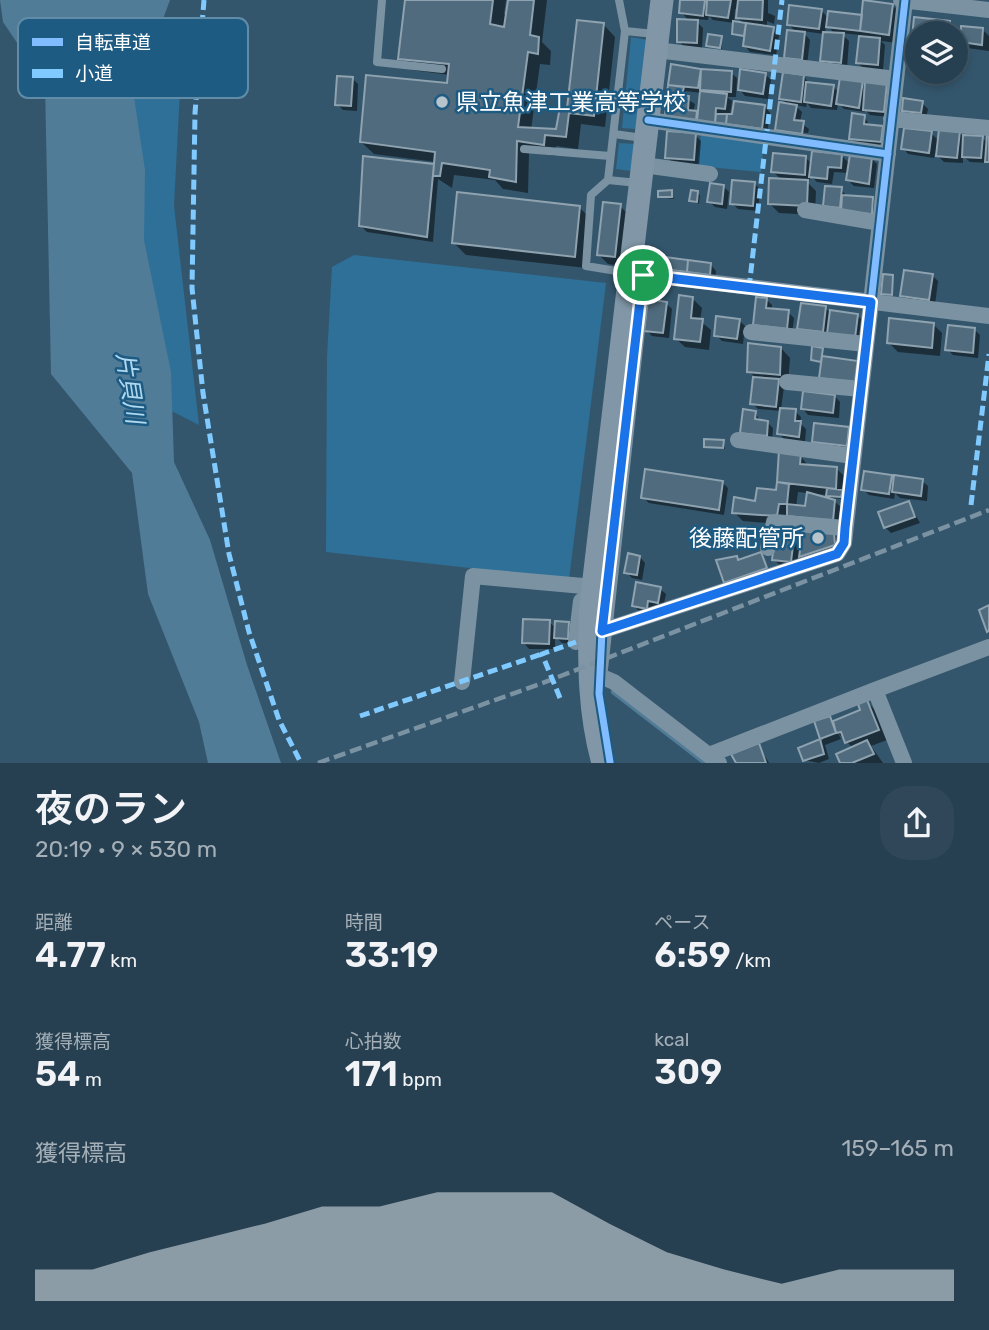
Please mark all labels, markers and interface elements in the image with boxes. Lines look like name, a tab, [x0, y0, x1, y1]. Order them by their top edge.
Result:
legend	[18, 18, 248, 98]
map controls	[905, 21, 968, 84]
button: layers	[905, 21, 968, 84]
text: 自転車道	[75, 31, 151, 54]
text: 小道	[75, 62, 113, 85]
place label: 県立魚津工業高等学校	[456, 88, 686, 116]
marker: 県立魚津工業高等学校	[434, 94, 450, 110]
pin	[613, 245, 673, 305]
icon: arrive	[624, 256, 662, 294]
water label: 片貝川	[111, 350, 150, 429]
place label: 後藤配管所	[689, 524, 804, 552]
marker: 後藤配管所	[810, 530, 826, 546]
text: 夜のラン	[35, 786, 187, 832]
button: share	[880, 786, 954, 860]
text: 20:19 · 9 × 530 m	[35, 835, 217, 863]
text: 距離	[35, 911, 73, 934]
text: 時間	[345, 911, 383, 934]
text: ペース	[654, 911, 710, 934]
text: 4.77	[35, 934, 106, 976]
text: 33:19	[345, 934, 438, 976]
text: 6:59	[654, 934, 731, 976]
text: km	[106, 949, 137, 972]
text: /km	[731, 949, 771, 972]
text: kcal	[654, 1028, 689, 1051]
text: 獲得標高	[35, 1030, 111, 1053]
text: 心拍数	[345, 1030, 402, 1053]
text: 309	[654, 1051, 722, 1093]
text: 54	[35, 1053, 80, 1095]
text: 171	[345, 1053, 398, 1095]
text: m	[80, 1068, 102, 1091]
text: bpm	[398, 1068, 442, 1091]
text: 159–165 m	[841, 1134, 954, 1162]
text: 獲得標高	[35, 1139, 127, 1167]

